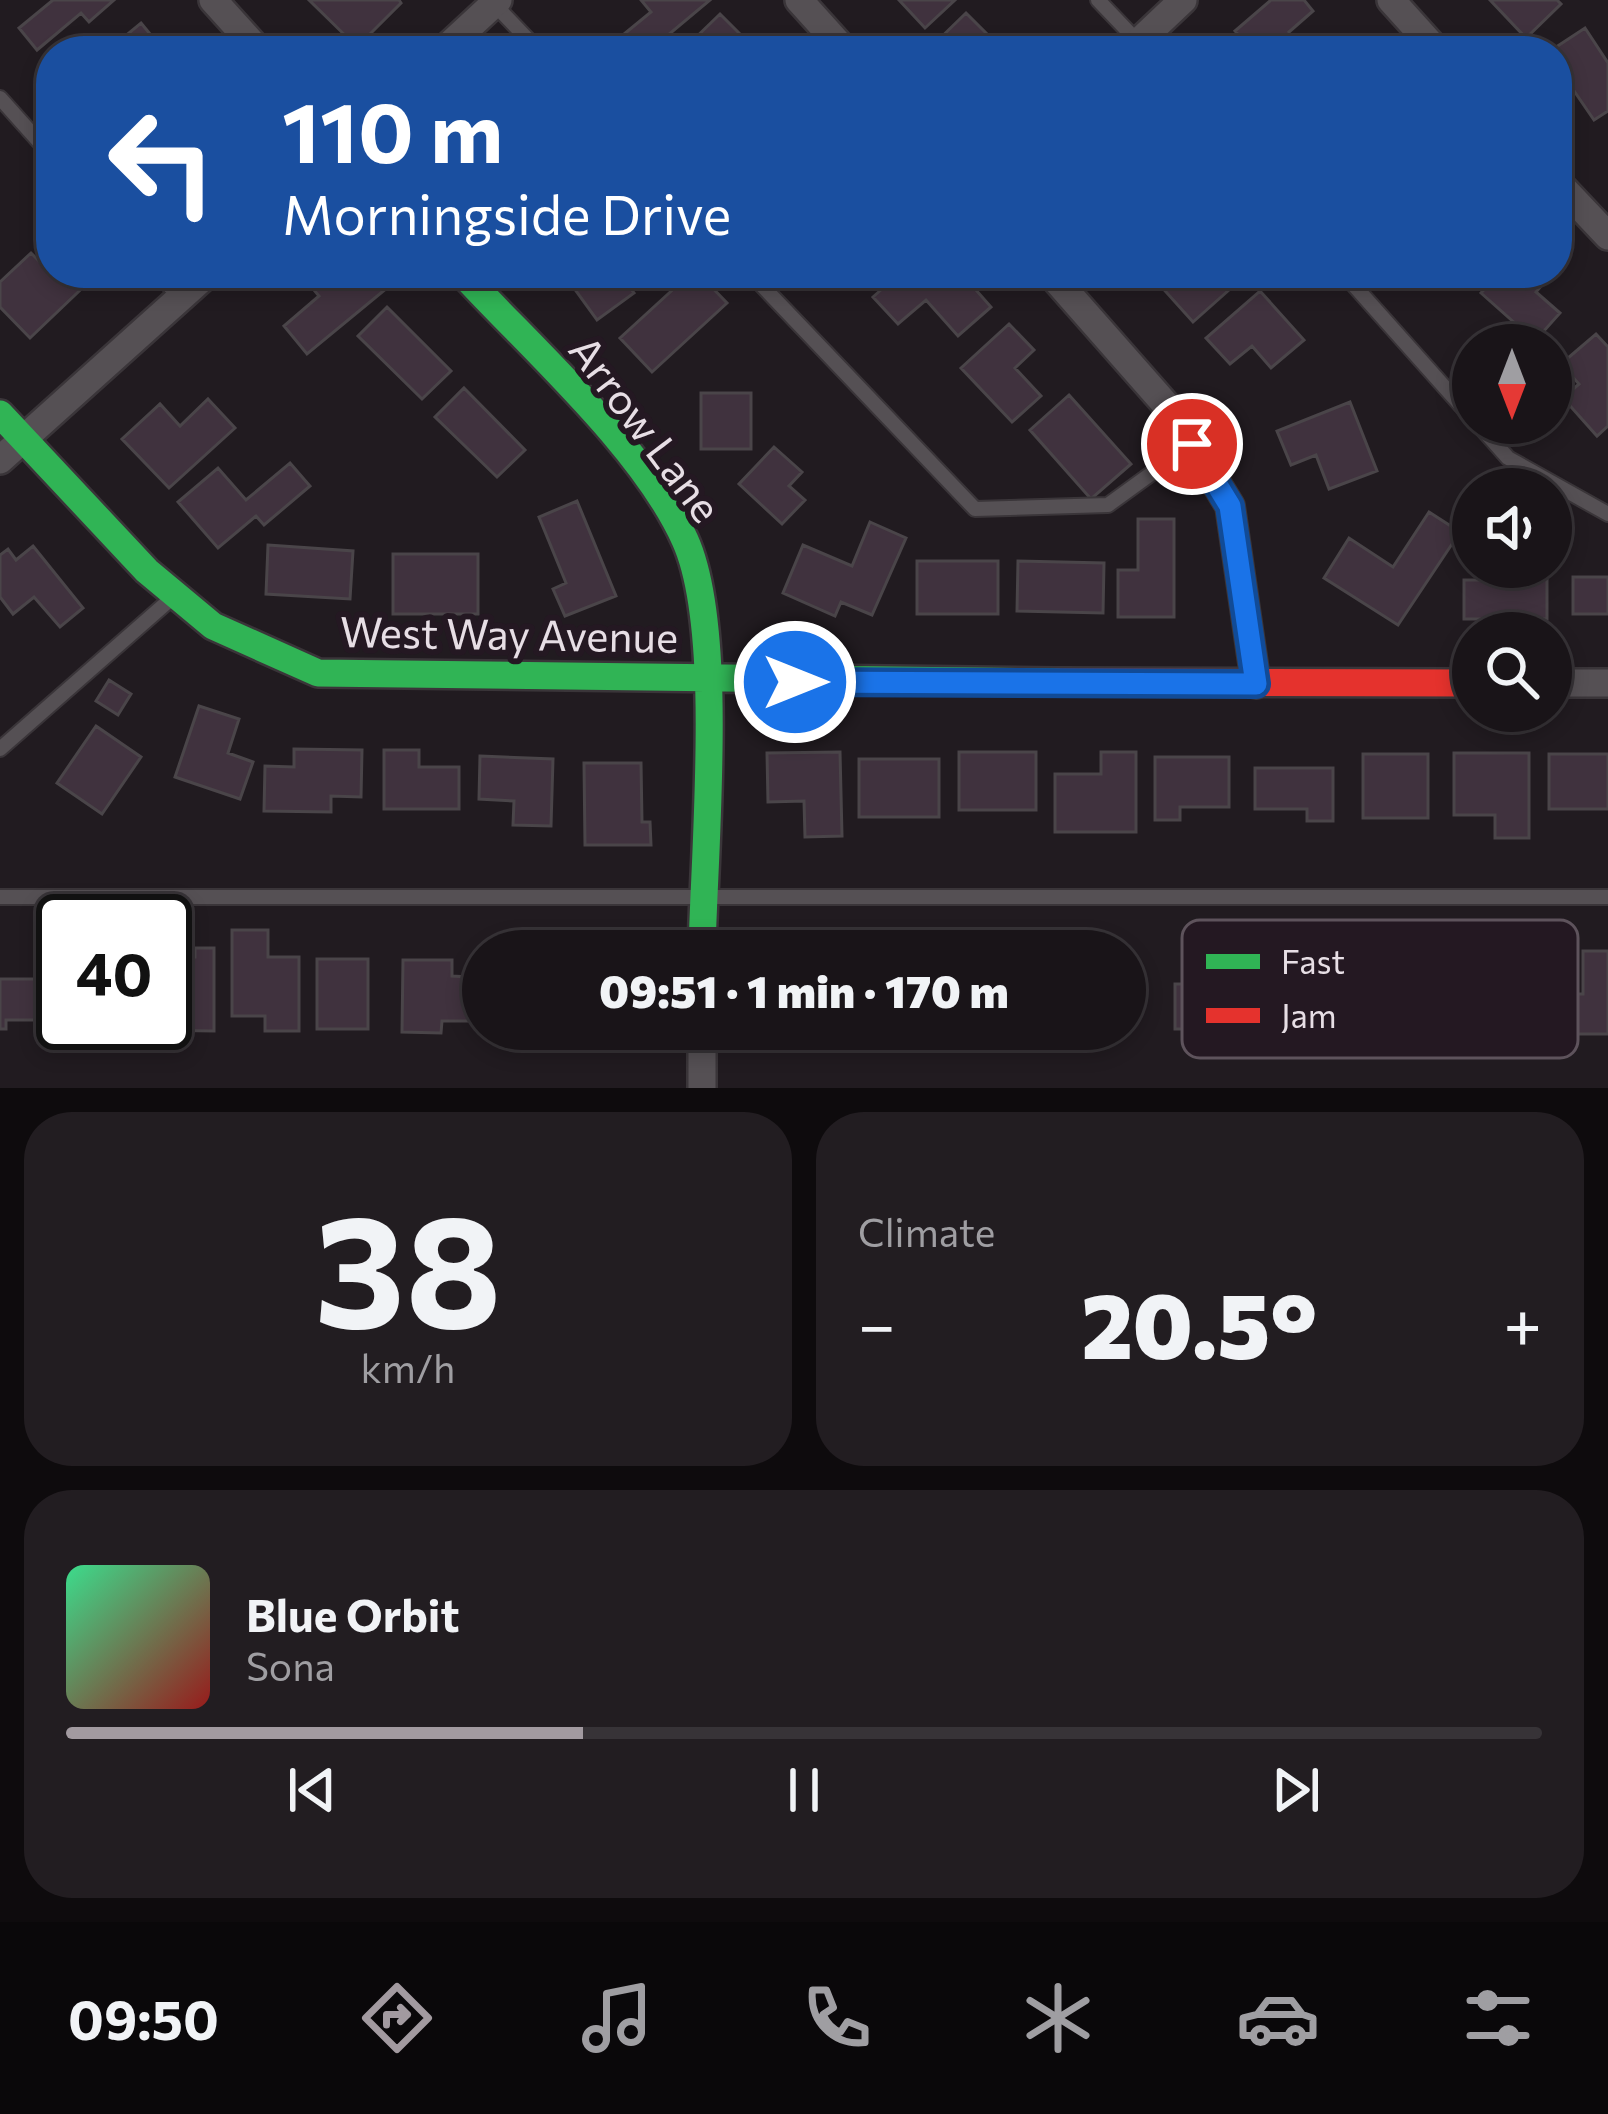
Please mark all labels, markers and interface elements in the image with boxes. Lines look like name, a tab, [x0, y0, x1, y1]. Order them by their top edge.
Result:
text: 110 m	[282, 78, 503, 180]
icon: left	[84, 84, 240, 240]
text: Morningside Drive	[282, 180, 731, 246]
street label: Arrow Lane	[560, 324, 734, 531]
north arrow	[1452, 324, 1572, 444]
map controls	[1452, 324, 1572, 732]
pin	[1141, 393, 1243, 495]
icon: arrive	[1159, 411, 1225, 477]
button: sound	[1452, 468, 1572, 588]
street label: West Way Avenue	[339, 604, 679, 662]
button: search	[1452, 612, 1572, 732]
position arrow	[732, 619, 858, 745]
speed limit sign: 40	[36, 894, 192, 1050]
legend	[1182, 920, 1578, 1058]
text: Fast	[1281, 940, 1345, 981]
text: 09:51 · 1 min · 170 m	[599, 962, 1009, 1017]
text: Jam	[1281, 994, 1337, 1035]
text: 38	[314, 1169, 502, 1360]
text: Climate	[858, 1207, 995, 1255]
text: 20.5°	[1081, 1267, 1317, 1378]
text: −	[858, 1282, 896, 1363]
text: +	[1503, 1282, 1542, 1363]
text: km/h	[361, 1343, 455, 1391]
text: Blue Orbit	[246, 1586, 459, 1641]
text: Sona	[246, 1641, 335, 1689]
icon: previous	[279, 1757, 345, 1823]
icon: pause	[771, 1757, 837, 1823]
icon: next	[1263, 1757, 1329, 1823]
icon: directions	[355, 1976, 439, 2060]
icon: music	[575, 1976, 659, 2060]
icon: phone	[795, 1976, 879, 2060]
icon: climate	[1016, 1976, 1100, 2060]
icon: car	[1236, 1976, 1320, 2060]
icon: filters	[1456, 1976, 1540, 2060]
text: 09:50	[68, 1985, 219, 2051]

